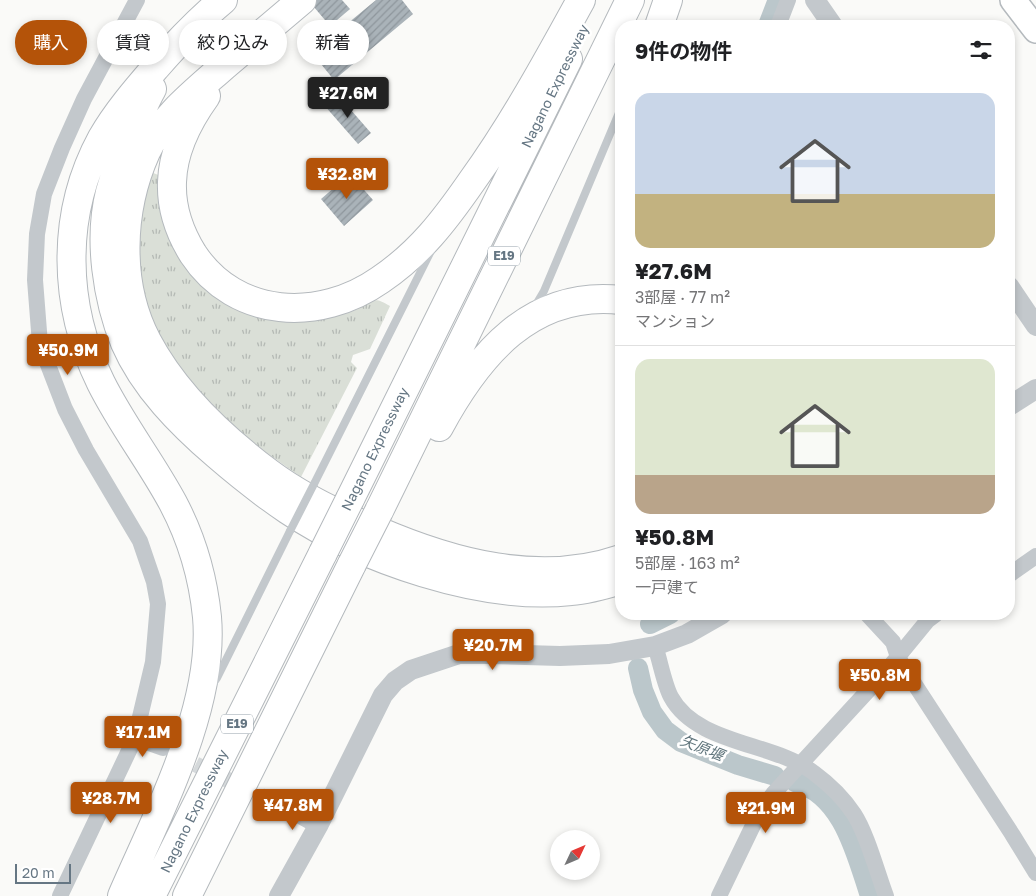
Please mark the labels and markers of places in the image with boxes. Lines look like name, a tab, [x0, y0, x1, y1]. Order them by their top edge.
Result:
pin: ¥27.6M	[307, 76, 389, 119]
pin: ¥32.8M	[306, 158, 388, 200]
pin: ¥50.9M	[27, 334, 109, 376]
pin: ¥20.7M	[452, 628, 534, 671]
pin: ¥50.8M	[839, 658, 921, 701]
pin: ¥17.1M	[102, 716, 184, 758]
pin: ¥28.7M	[70, 782, 152, 824]
pin: ¥47.8M	[252, 788, 334, 831]
pin: ¥21.9M	[725, 792, 807, 834]

